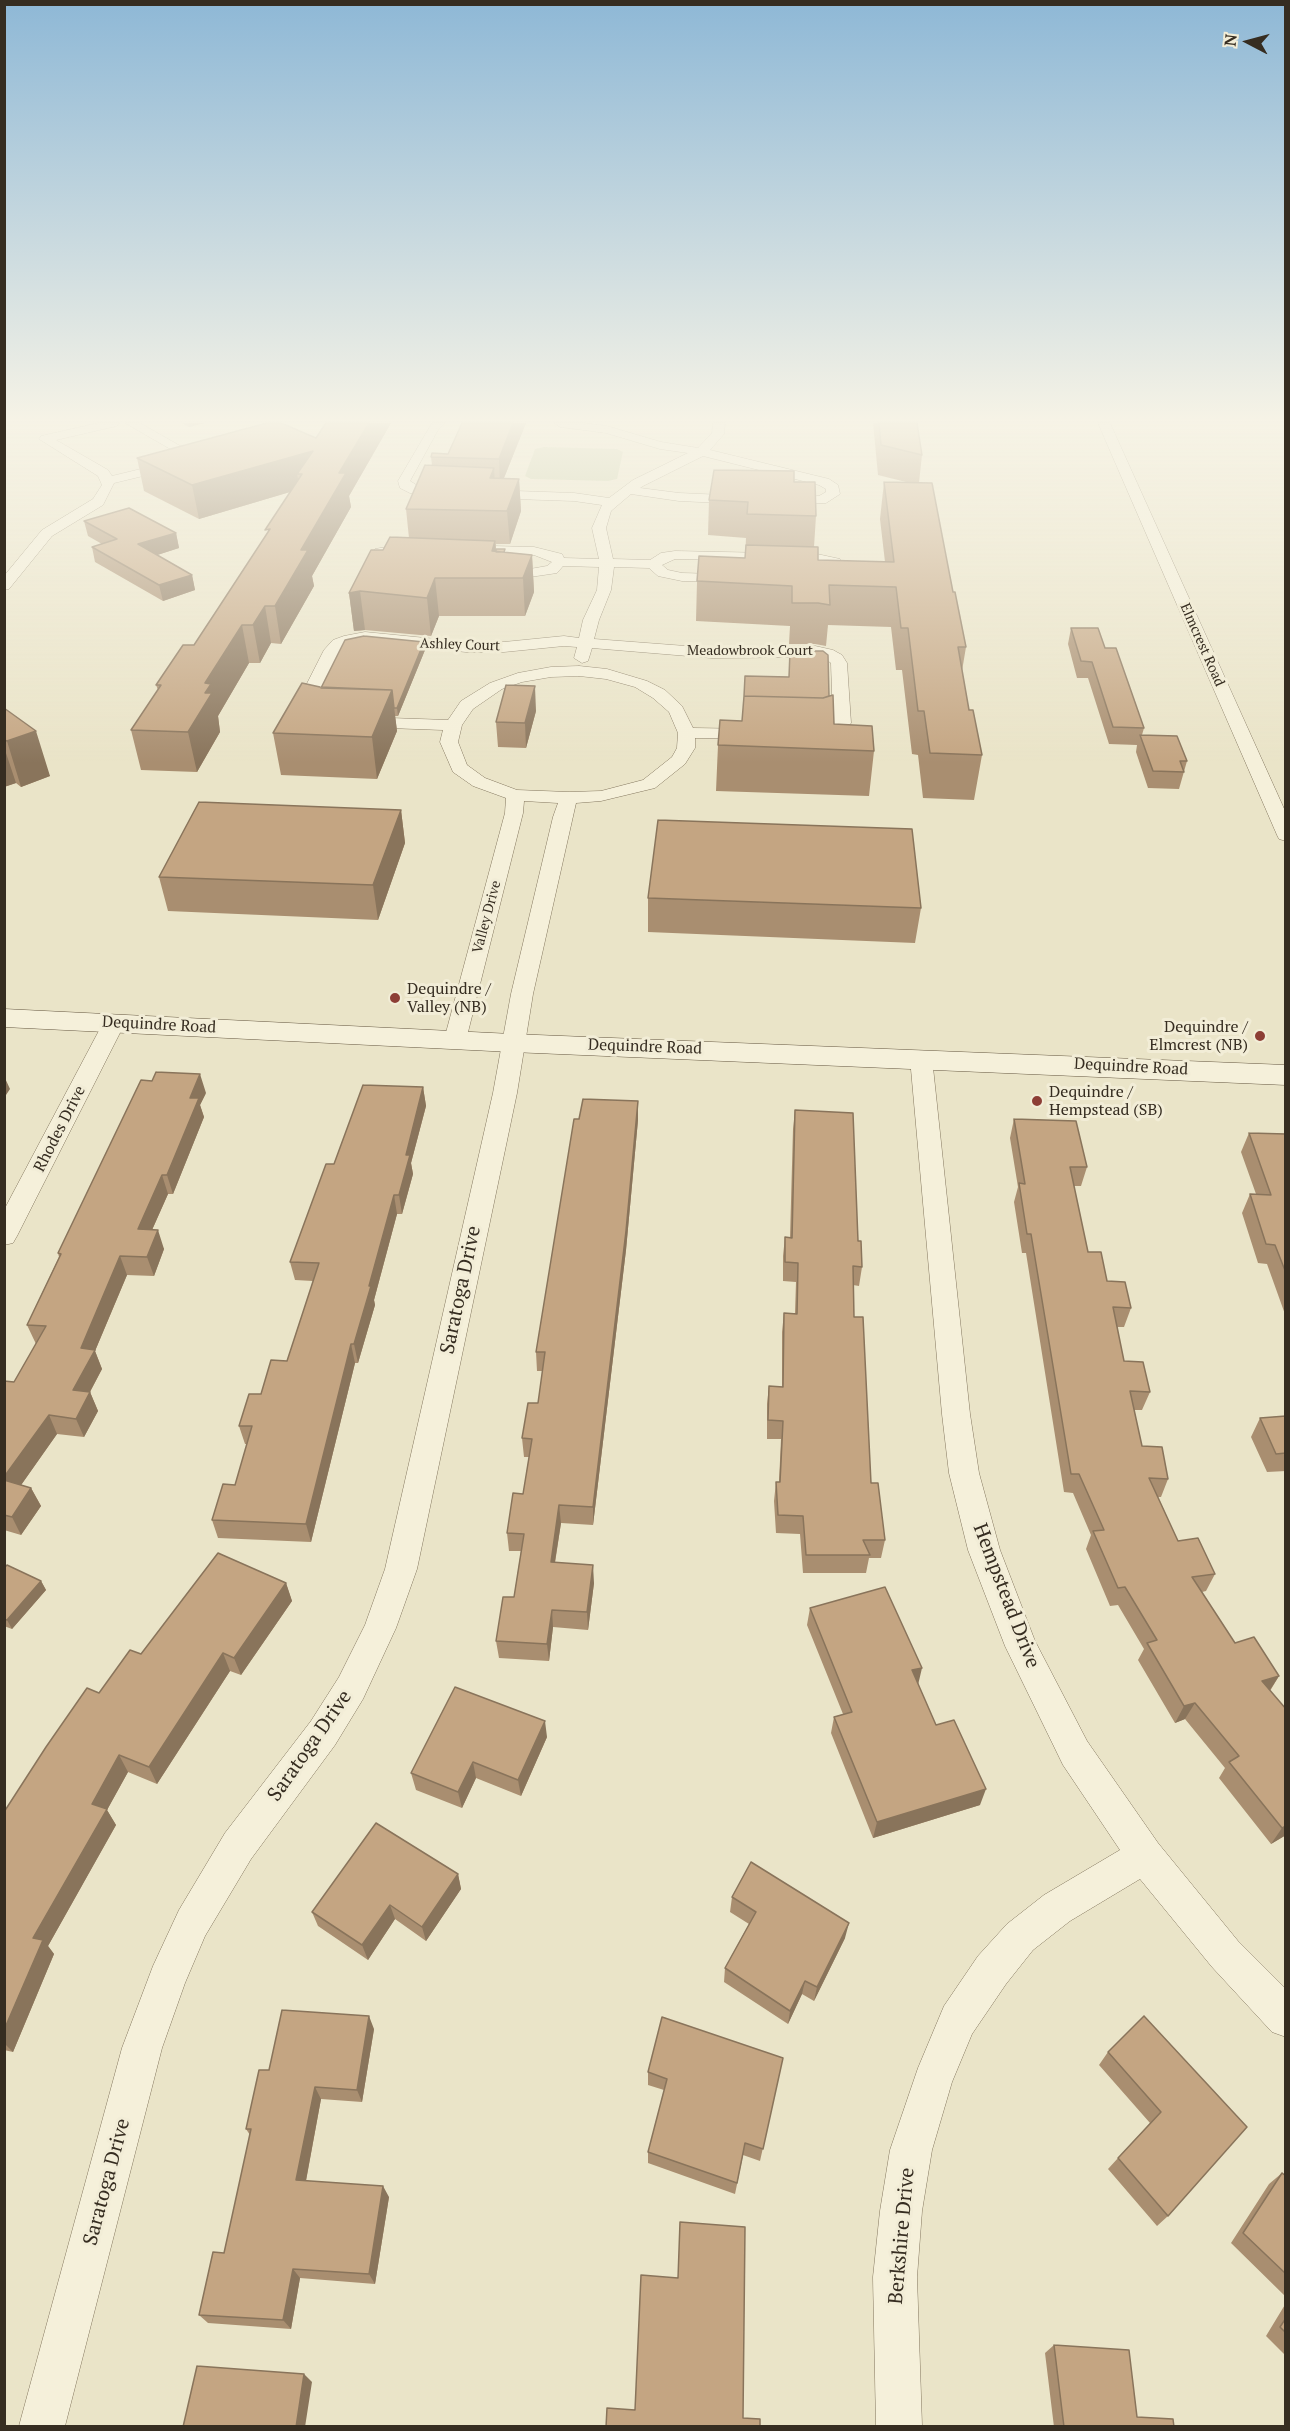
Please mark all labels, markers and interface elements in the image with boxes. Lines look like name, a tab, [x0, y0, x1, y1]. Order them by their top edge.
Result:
north arrow	[1218, 12, 1278, 72]
text: N	[1219, 33, 1242, 47]
street label: Elmcrest Road	[1176, 601, 1228, 689]
street label: Ashley Court	[420, 635, 500, 655]
street label: Meadowbrook Court	[687, 643, 813, 659]
street label: Valley Drive	[469, 879, 505, 955]
place label: Dequindre / Valley (NB)	[407, 979, 491, 1017]
marker: Dequindre / Valley (NB)	[388, 991, 402, 1005]
street label: Dequindre Road	[101, 1012, 217, 1038]
place label: Dequindre / Elmcrest (NB)	[1149, 1017, 1248, 1055]
marker: Dequindre / Elmcrest (NB)	[1253, 1029, 1267, 1043]
street label: Dequindre Road	[588, 1035, 702, 1059]
street label: Dequindre Road	[1073, 1054, 1189, 1080]
place label: Dequindre / Hempstead (SB)	[1049, 1082, 1163, 1120]
street label: Rhodes Drive	[30, 1083, 90, 1175]
marker: Dequindre / Hempstead (SB)	[1030, 1094, 1044, 1108]
street label: Saratoga Drive	[436, 1224, 486, 1356]
street label: Hempstead Drive	[967, 1520, 1045, 1672]
street label: Saratoga Drive	[263, 1686, 357, 1806]
street label: Saratoga Drive	[79, 2116, 135, 2248]
street label: Berkshire Drive	[884, 2167, 920, 2305]

